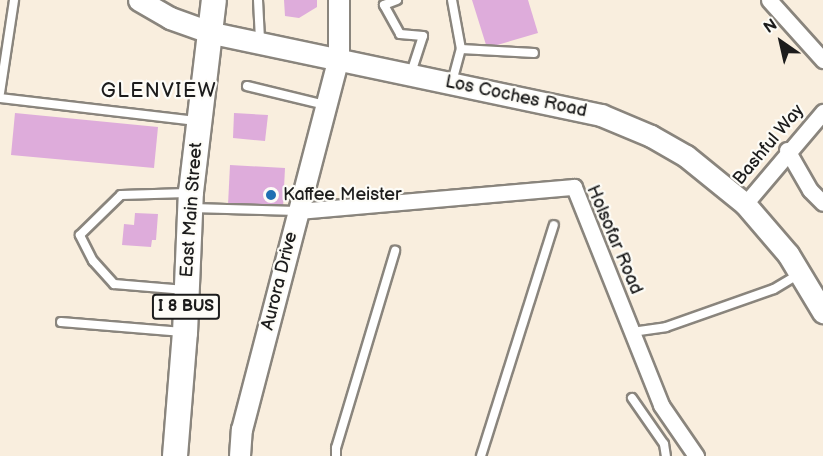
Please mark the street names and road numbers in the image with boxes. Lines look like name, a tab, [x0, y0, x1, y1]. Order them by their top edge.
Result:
street label: Los Coches Road	[443, 71, 589, 123]
street label: Bashful Way	[729, 100, 809, 190]
street label: East Main Street	[176, 142, 208, 278]
street label: Holsofar Road	[581, 182, 647, 298]
street label: Aurora Drive	[257, 230, 303, 332]
road number: I 8 BUS	[152, 294, 220, 320]

